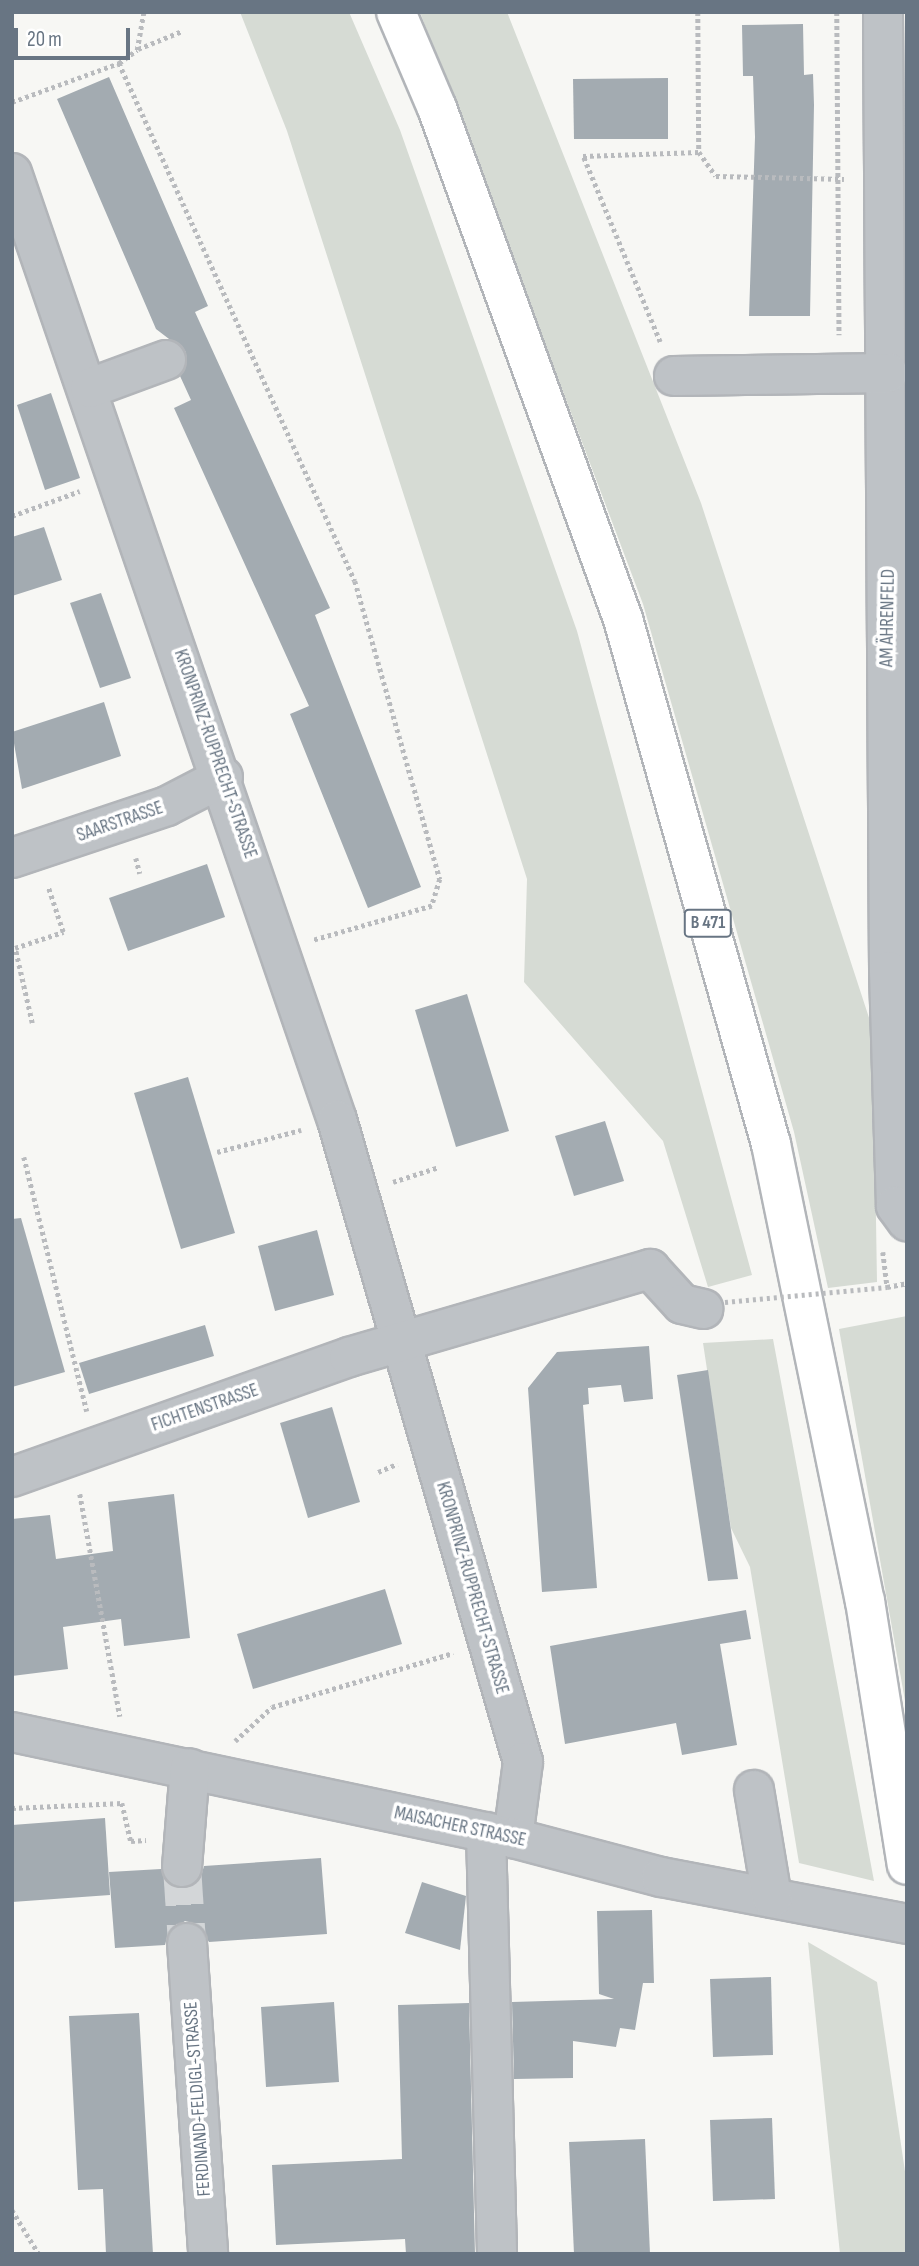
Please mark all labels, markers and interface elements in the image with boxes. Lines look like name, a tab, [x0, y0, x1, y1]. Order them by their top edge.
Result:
scale bar	[18, 14, 133, 58]
text: 20 m	[27, 27, 62, 52]
street label: AM ÄHRENFELD	[876, 569, 900, 667]
street label: KRONPRINZ-RUPPRECHT-STRASSE	[168, 646, 262, 862]
street label: SAARSTRASSE	[74, 797, 166, 847]
road number: B 471	[684, 908, 732, 938]
street label: FICHTENSTRASSE	[148, 1379, 262, 1437]
street label: KRONPRINZ-RUPPRECHT-STRASSE	[431, 1479, 513, 1697]
street label: MAISACHER STRASSE	[392, 1802, 528, 1852]
street label: FERDINAND-FELDIGL-STRASSE	[180, 2001, 216, 2197]

